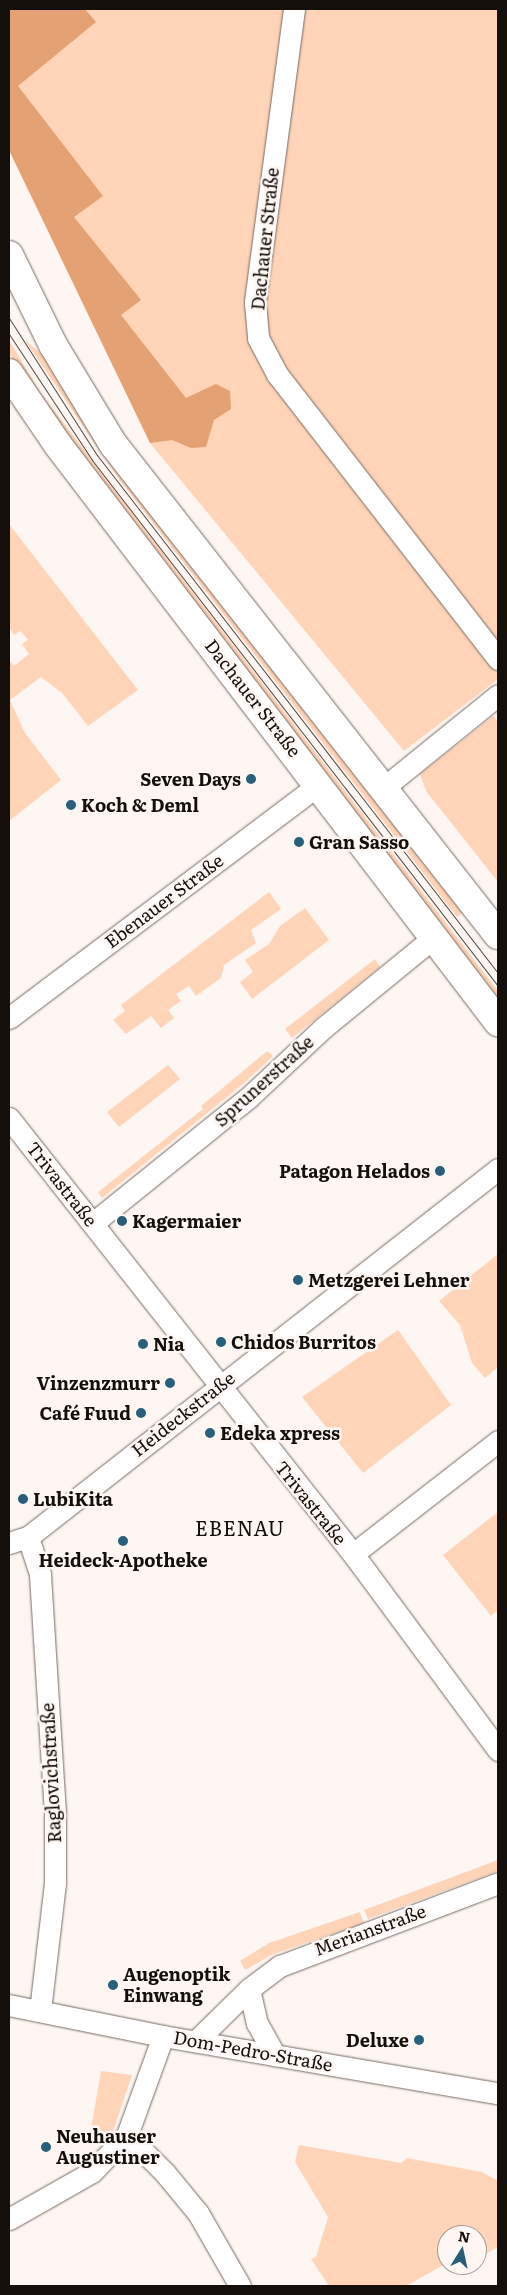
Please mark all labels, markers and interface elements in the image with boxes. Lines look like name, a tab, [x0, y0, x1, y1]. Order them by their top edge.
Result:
street label: Dachauer Straße	[247, 167, 283, 311]
street label: Dachauer Straße	[200, 635, 306, 761]
place label: Seven Days	[140, 768, 241, 790]
marker: Seven Days	[245, 773, 257, 785]
place label: Koch & Deml	[81, 794, 199, 816]
marker: Koch & Deml	[65, 799, 77, 811]
place label: Gran Sasso	[309, 831, 409, 853]
marker: Gran Sasso	[293, 836, 305, 848]
street label: Ebenauer Straße	[101, 850, 227, 952]
street label: Sprunerstraße	[210, 1031, 318, 1131]
street label: Trivastraße	[22, 1137, 102, 1231]
place label: Patagon Helados	[279, 1160, 430, 1182]
marker: Patagon Helados	[434, 1165, 446, 1177]
place label: Kagermaier	[132, 1210, 241, 1232]
marker: Kagermaier	[116, 1215, 128, 1227]
place label: Metzgerei Lehner	[308, 1269, 469, 1291]
marker: Metzgerei Lehner	[292, 1274, 304, 1286]
place label: Chidos Burritos	[231, 1331, 376, 1353]
place label: Nia	[153, 1333, 185, 1355]
marker: Chidos Burritos	[215, 1336, 227, 1348]
marker: Nia	[137, 1338, 149, 1350]
street label: Heideckstraße	[127, 1367, 239, 1461]
place label: Vinzenzmurr	[37, 1372, 160, 1394]
marker: Vinzenzmurr	[164, 1377, 176, 1389]
place label: Café Fuud	[39, 1402, 131, 1424]
marker: Café Fuud	[135, 1407, 147, 1419]
place label: Edeka xpress	[220, 1422, 340, 1444]
marker: Edeka xpress	[204, 1427, 216, 1439]
street label: Trivastraße	[271, 1457, 351, 1549]
place label: LubiKita	[33, 1488, 113, 1510]
marker: LubiKita	[17, 1493, 29, 1505]
district label: EBENAU	[194, 1515, 286, 1539]
marker: Heideck-Apotheke	[117, 1535, 129, 1547]
place label: Heideck-Apotheke	[38, 1549, 208, 1571]
street label: Raglovichstraße	[37, 1702, 65, 1844]
street label: Merianstraße	[311, 1900, 429, 1960]
place label: Augenoptik Einwang	[123, 1964, 230, 2006]
marker: Augenoptik Einwang	[107, 1979, 119, 1991]
street label: Dom-Pedro-Straße	[172, 2026, 334, 2076]
place label: Deluxe	[346, 2029, 409, 2051]
marker: Deluxe	[413, 2034, 425, 2046]
place label: Neuhauser Augustiner	[56, 2126, 160, 2168]
marker: Neuhauser Augustiner	[40, 2141, 52, 2153]
north arrow	[437, 2225, 487, 2275]
text: N	[457, 2225, 472, 2247]

